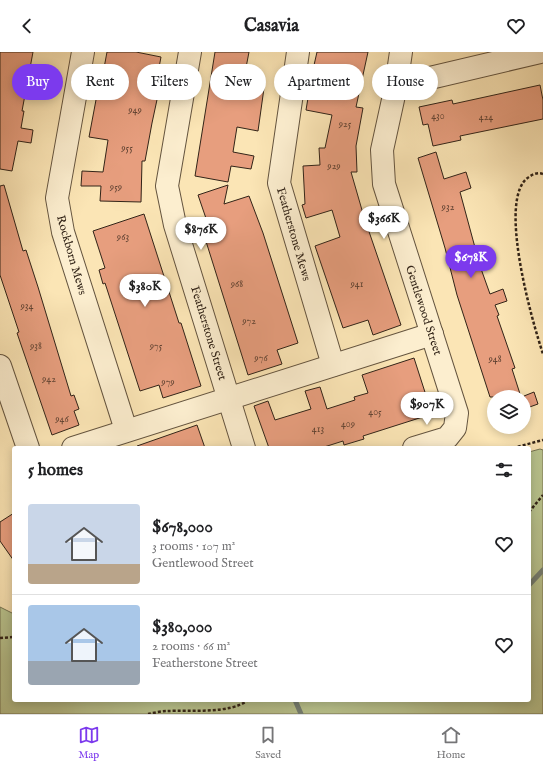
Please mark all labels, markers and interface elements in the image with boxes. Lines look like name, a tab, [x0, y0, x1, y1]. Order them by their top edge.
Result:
icon: back	[16, 15, 38, 37]
text: Casavia	[244, 15, 299, 38]
icon: heart	[505, 15, 527, 37]
chip: Buy	[12, 64, 63, 100]
chip: Rent	[71, 64, 129, 100]
chip: Filters	[137, 64, 202, 100]
chip: New	[210, 64, 266, 100]
chip: Apartment	[274, 64, 364, 100]
chip: House	[372, 64, 438, 100]
house number: 949	[127, 104, 142, 117]
house number: 430	[431, 110, 445, 123]
house number: 424	[479, 111, 493, 124]
house number: 925	[338, 118, 352, 131]
house number: 955	[120, 142, 133, 155]
house number: 929	[326, 160, 341, 173]
house number: 959	[109, 181, 122, 194]
street label: Featherstone Mews	[273, 186, 314, 283]
house number: 932	[441, 201, 455, 214]
pin: $366K	[356, 206, 412, 240]
text: $366K	[368, 210, 400, 227]
street label: Rockborn Mews	[53, 214, 90, 297]
pin: $876K	[173, 217, 229, 251]
text: $876K	[184, 221, 218, 238]
house number: 963	[116, 231, 129, 244]
pin: $678K	[443, 245, 499, 279]
text: $678K	[454, 249, 488, 266]
street label: Gentlewood Street	[402, 263, 445, 357]
pin: $380K	[117, 274, 173, 308]
text: $380K	[129, 278, 161, 295]
house number: 968	[230, 278, 243, 291]
house number: 941	[350, 278, 364, 291]
street label: Featherstone Street	[187, 284, 230, 382]
house number: 934	[19, 300, 34, 313]
house number: 972	[241, 315, 256, 328]
house number: 938	[29, 340, 42, 353]
house number: 975	[149, 340, 163, 353]
house number: 976	[253, 352, 268, 365]
house number: 948	[487, 353, 502, 366]
house number: 942	[41, 373, 56, 386]
house number: 979	[160, 376, 175, 389]
map controls	[487, 390, 531, 434]
button: layers	[487, 390, 531, 434]
pin: $907K	[399, 392, 455, 426]
text: $907K	[410, 396, 444, 413]
house number: 405	[368, 406, 382, 419]
house number: 946	[54, 413, 69, 426]
house number: 409	[341, 418, 355, 431]
house number: 413	[312, 423, 324, 436]
icon: filters	[493, 459, 515, 481]
text: 5 homes	[28, 460, 83, 481]
text: $678,000	[152, 517, 213, 538]
icon: home	[60, 520, 108, 568]
icon: heart	[493, 533, 515, 555]
text: 3 rooms · 107 m²	[152, 538, 235, 555]
text: Gentlewood Street	[152, 555, 254, 572]
text: $380,000	[152, 617, 212, 638]
icon: home	[60, 621, 108, 669]
icon: heart	[493, 634, 515, 656]
text: 2 rooms · 66 m²	[152, 638, 230, 655]
text: Featherstone Street	[152, 655, 258, 672]
tab: Map	[78, 724, 100, 762]
tab: Saved	[255, 724, 281, 762]
tab: Home	[437, 724, 465, 762]

